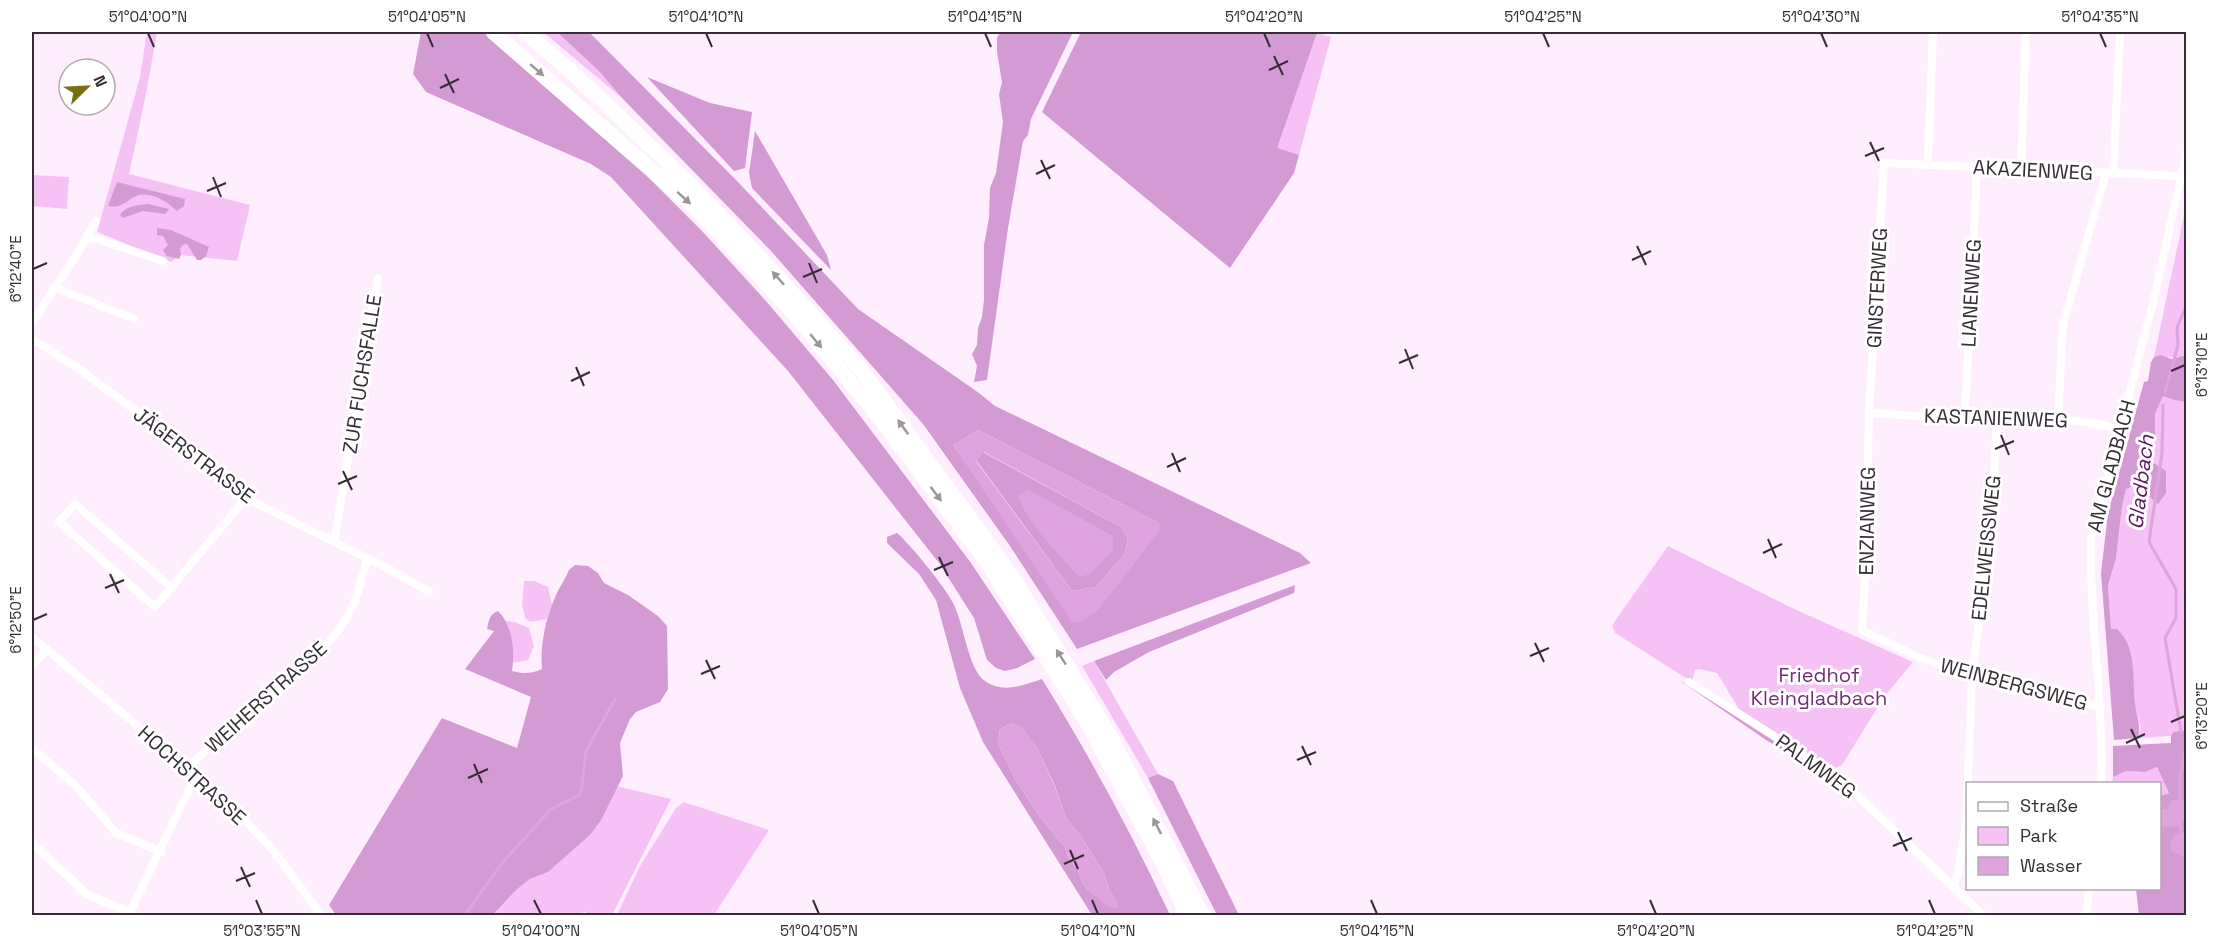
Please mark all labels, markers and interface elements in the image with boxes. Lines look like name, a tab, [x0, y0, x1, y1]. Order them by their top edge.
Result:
text: 51°04'00"N	[109, 7, 187, 26]
text: 51°04'05"N	[388, 7, 466, 26]
text: 51°04'10"N	[668, 7, 744, 26]
text: 51°04'15"N	[948, 7, 1022, 26]
text: 51°04'20"N	[1225, 7, 1303, 26]
text: 51°04'25"N	[1504, 7, 1582, 26]
text: 51°04'30"N	[1782, 7, 1860, 26]
text: 51°04'35"N	[2061, 7, 2139, 26]
north arrow	[57, 57, 117, 117]
one-way arrow	[529, 63, 544, 77]
text: N	[88, 72, 112, 90]
street label: AKAZIENWEG	[1972, 154, 2094, 186]
one-way arrow	[676, 191, 691, 205]
street label: GINSTERWEG	[1861, 227, 1893, 349]
text: 6°12'40"E	[6, 235, 25, 303]
street label: LIANENWEG	[1955, 238, 1987, 348]
one-way arrow	[771, 270, 785, 285]
street label: ZUR FUCHSFALLE	[337, 293, 387, 455]
one-way arrow	[810, 333, 823, 349]
text: 6°13'10"E	[2192, 333, 2211, 397]
street label: AM GLADBACH	[2081, 397, 2141, 535]
street label: JÄGERSTRASSE	[128, 401, 260, 509]
street label: KASTANIENWEG	[1924, 402, 2068, 434]
one-way arrow	[897, 420, 909, 435]
water label: Gladbach	[2121, 432, 2160, 531]
street label: ENZIANWEG	[1853, 466, 1881, 576]
street label: EDELWEISSWEG	[1965, 474, 2007, 622]
one-way arrow	[930, 487, 942, 502]
text: 6°12'50"E	[6, 586, 25, 654]
street label: WEIHERSTRASSE	[200, 635, 332, 759]
one-way arrow	[1056, 648, 1067, 665]
street label: WEINBERGSWEG	[1937, 652, 2091, 716]
park label: Friedhof Kleingladbach	[1751, 662, 1887, 711]
text: 6°13'20"E	[2192, 682, 2211, 750]
street label: HOCHSTRASSE	[132, 720, 252, 830]
street label: PALMWEG	[1770, 728, 1862, 804]
legend	[1966, 782, 2161, 890]
text: Straße	[2020, 794, 2078, 817]
one-way arrow	[1152, 817, 1162, 834]
text: Park	[2020, 824, 2058, 847]
text: Wasser	[2020, 854, 2082, 877]
text: 51°03'55"N	[223, 921, 301, 940]
text: 51°04'00"N	[502, 921, 580, 940]
text: 51°04'05"N	[780, 921, 858, 940]
text: 51°04'10"N	[1060, 921, 1136, 940]
text: 51°04'15"N	[1340, 921, 1414, 940]
text: 51°04'20"N	[1617, 921, 1695, 940]
text: 51°04'25"N	[1896, 921, 1974, 940]

